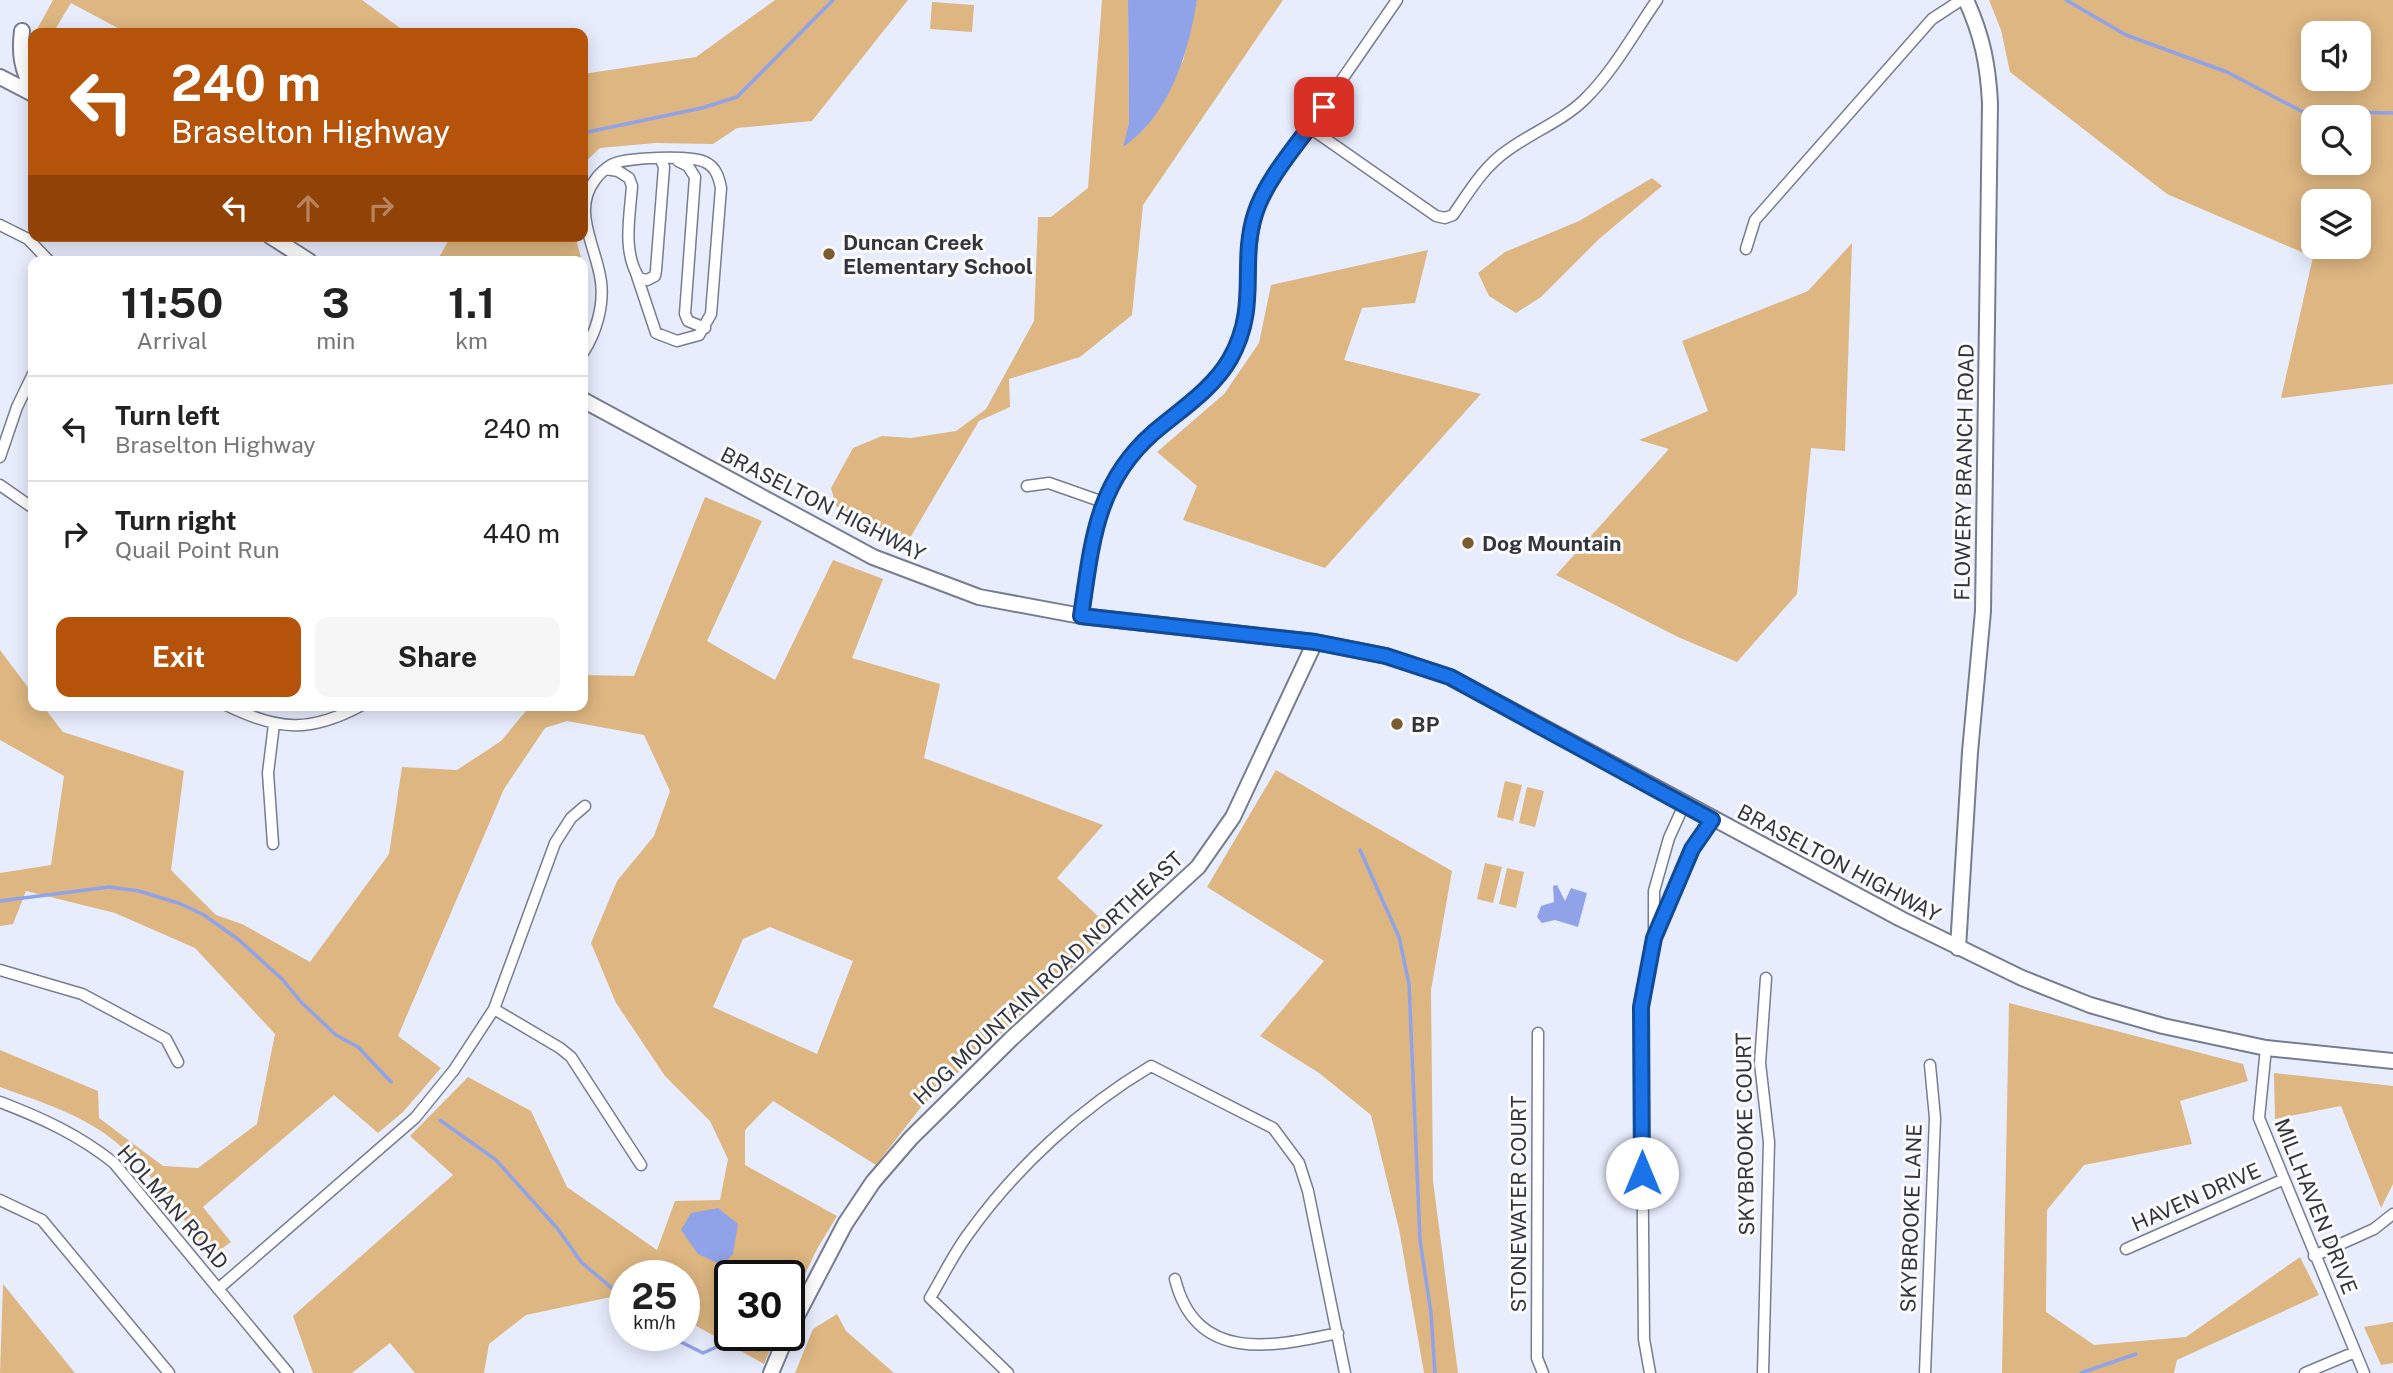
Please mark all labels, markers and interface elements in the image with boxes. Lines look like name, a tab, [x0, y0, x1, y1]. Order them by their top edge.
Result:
map controls	[2301, 21, 2371, 259]
button: sound	[2301, 21, 2371, 91]
text: 240 m	[171, 54, 321, 112]
icon: left	[56, 56, 147, 147]
pin	[1294, 77, 1354, 137]
icon: arrive	[1305, 88, 1343, 126]
button: search	[2301, 105, 2371, 175]
text: Braselton Highway	[171, 113, 450, 150]
icon: left	[216, 189, 254, 227]
icon: ahead	[289, 189, 327, 227]
icon: right	[362, 189, 400, 227]
button: layers	[2301, 189, 2371, 259]
place label: Duncan Creek Elementary School	[843, 230, 1033, 279]
marker: Duncan Creek Elementary School	[821, 246, 837, 262]
text: 11:50	[121, 278, 223, 327]
text: 3	[322, 278, 350, 327]
text: 1.1	[448, 278, 495, 327]
text: Arrival	[137, 327, 208, 354]
text: min	[316, 327, 355, 354]
text: km	[455, 327, 488, 354]
street label: FLOWERY BRANCH ROAD	[1949, 343, 1979, 601]
text: Turn left	[115, 400, 220, 431]
icon: left	[56, 410, 94, 448]
text: 240 m	[483, 413, 560, 444]
text: Braselton Highway	[115, 431, 316, 458]
street label: BRASELTON HIGHWAY	[716, 441, 930, 567]
text: Turn right	[115, 505, 237, 536]
icon: right	[56, 515, 94, 553]
text: 440 m	[483, 518, 560, 549]
place label: Dog Mountain	[1482, 531, 1621, 556]
marker: Dog Mountain	[1460, 535, 1476, 551]
text: Quail Point Run	[115, 536, 279, 563]
button: Exit	[56, 617, 301, 697]
button: Share	[315, 617, 560, 697]
place label: BP	[1411, 712, 1440, 737]
marker: BP	[1389, 716, 1405, 732]
street label: BRASELTON HIGHWAY	[1733, 799, 1945, 927]
street label: HOG MOUNTAIN ROAD NORTHEAST	[908, 846, 1188, 1110]
street label: SKYBROOKE COURT	[1731, 1032, 1759, 1236]
street label: STONEWATER COURT	[1506, 1096, 1531, 1312]
street label: MILLHAVEN DRIVE	[2269, 1114, 2363, 1298]
street label: SKYBROOKE LANE	[1895, 1123, 1927, 1313]
position arrow	[1605, 1136, 1679, 1210]
street label: HOLMAN ROAD	[112, 1140, 234, 1274]
street label: HAVEN DRIVE	[2128, 1157, 2264, 1237]
speed limit sign: 30	[714, 1260, 805, 1351]
text: 25	[632, 1276, 677, 1317]
text: km/h	[633, 1312, 676, 1333]

